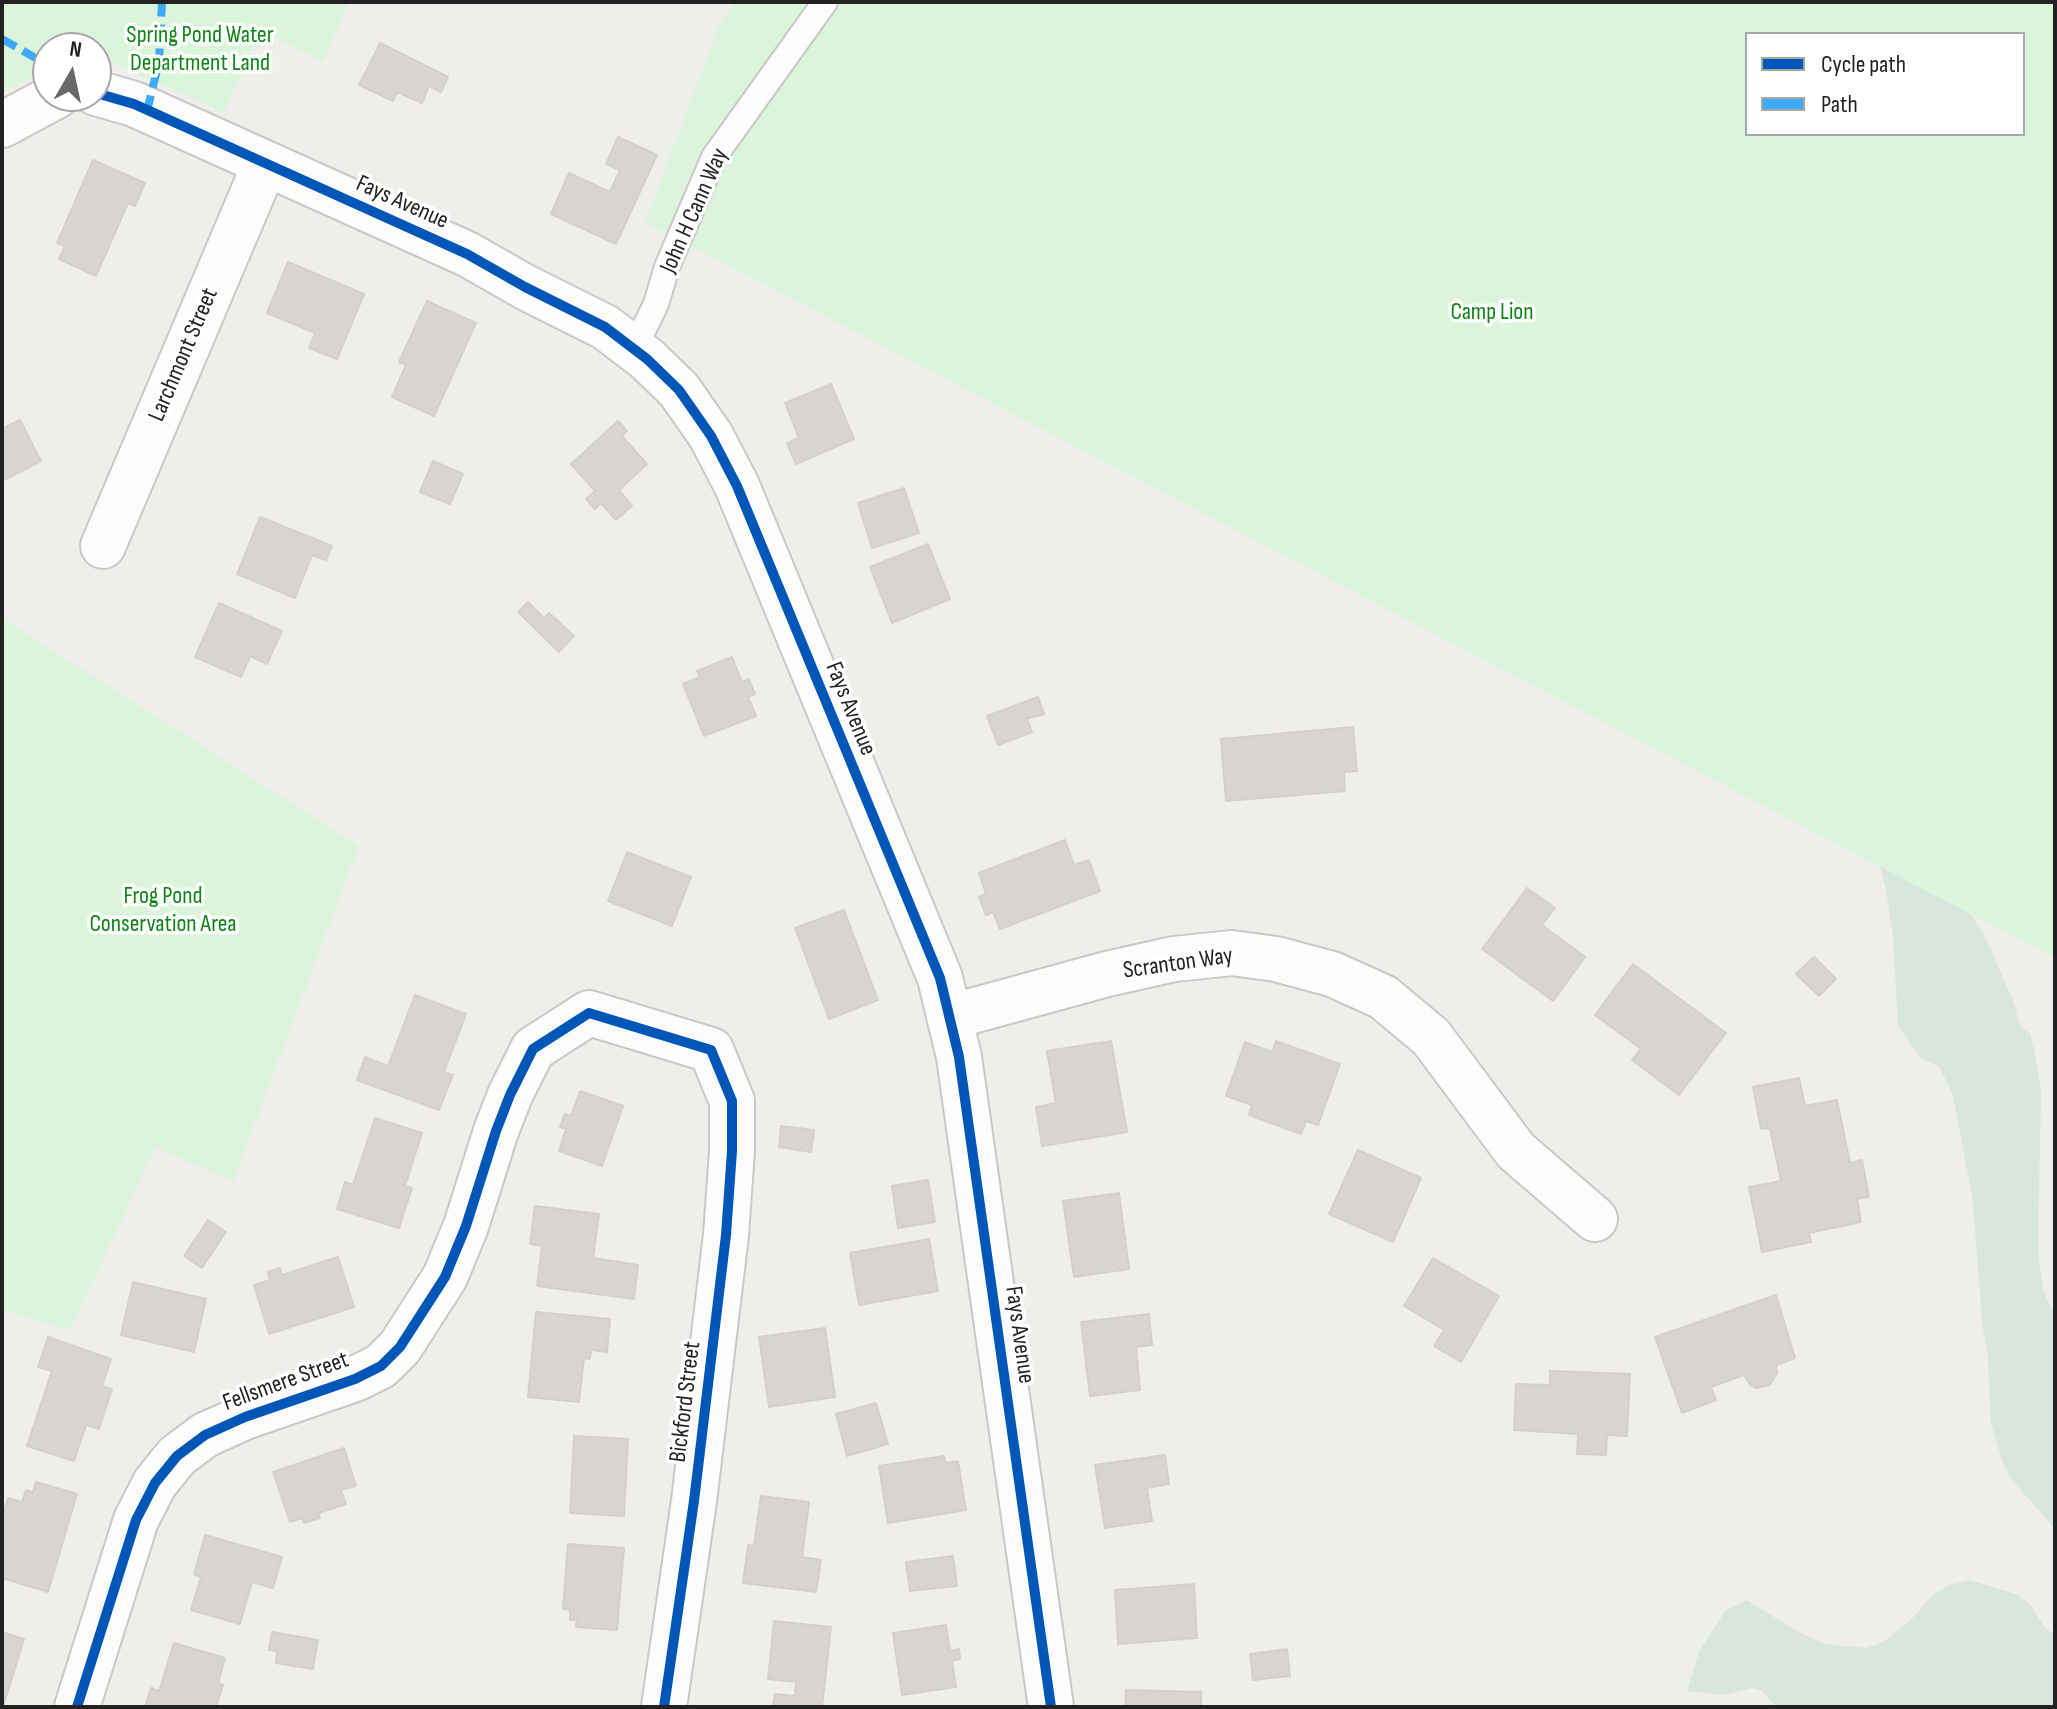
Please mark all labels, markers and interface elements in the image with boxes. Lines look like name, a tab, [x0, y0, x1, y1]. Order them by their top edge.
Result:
park label: Spring Pond Water Department Land	[126, 22, 274, 78]
north arrow	[32, 32, 112, 112]
legend	[1745, 32, 2025, 136]
text: N	[68, 36, 83, 64]
text: Cycle path	[1821, 50, 1906, 79]
text: Path	[1821, 90, 1858, 119]
street label: John H Cann Way	[655, 144, 735, 278]
street label: Fays Avenue	[351, 170, 453, 236]
street label: Larchmont Street	[143, 284, 225, 426]
park label: Camp Lion	[1450, 299, 1534, 327]
street label: Fays Avenue	[818, 658, 882, 760]
park label: Frog Pond Conservation Area	[89, 883, 237, 939]
street label: Scranton Way	[1121, 942, 1235, 986]
street label: Fays Avenue	[998, 1284, 1040, 1386]
street label: Bickford Street	[664, 1340, 708, 1464]
street label: Fellsmere Street	[219, 1346, 353, 1418]

